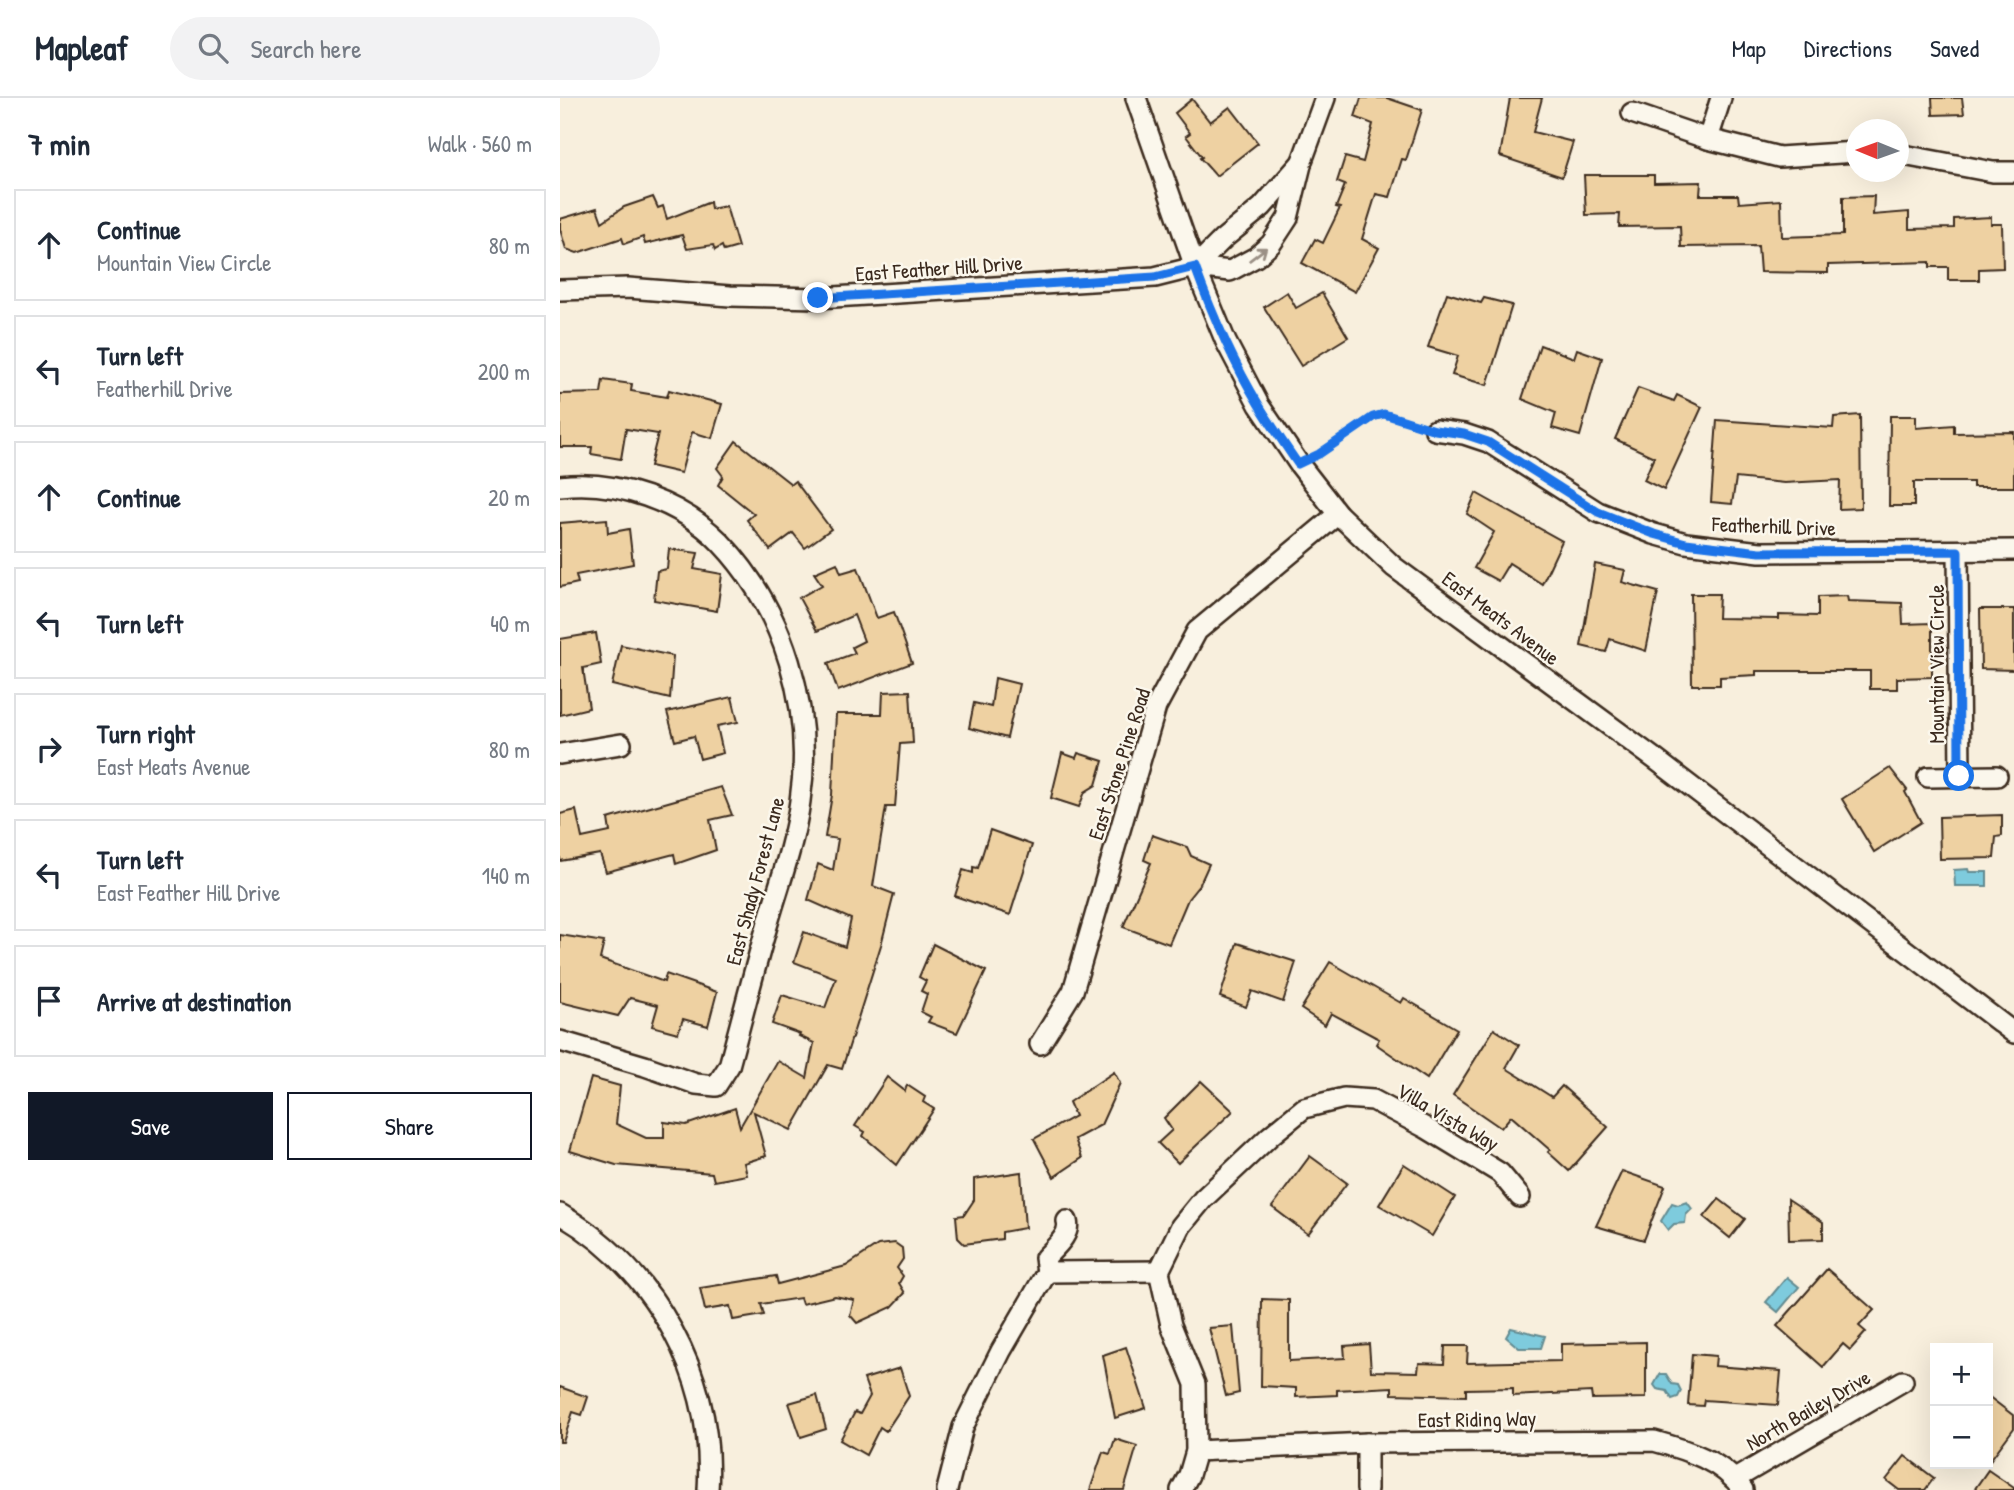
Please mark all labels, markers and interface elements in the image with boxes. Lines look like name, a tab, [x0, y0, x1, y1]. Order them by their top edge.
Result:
search box	[170, 17, 660, 80]
text: Mapleaf	[35, 26, 128, 70]
icon: search	[194, 29, 232, 67]
text: Search here	[250, 31, 362, 66]
text: Map	[1732, 32, 1766, 64]
text: Directions	[1804, 32, 1892, 64]
text: Saved	[1930, 32, 1979, 64]
north arrow	[1846, 119, 1909, 182]
text: 7 min	[28, 124, 90, 164]
text: Walk · 560 m	[428, 128, 532, 159]
text: Continue	[97, 212, 181, 247]
icon: ahead	[30, 226, 68, 264]
text: 80 m	[489, 230, 530, 261]
text: Mountain View Circle	[97, 247, 271, 278]
one-way arrow	[1248, 247, 1267, 262]
street label: East Feather Hill Drive	[855, 248, 1023, 288]
route end	[802, 282, 833, 313]
text: Turn left	[97, 338, 183, 373]
icon: left	[30, 352, 68, 390]
text: 200 m	[478, 356, 530, 387]
text: Featherhill Drive	[97, 373, 233, 404]
icon: ahead	[30, 478, 68, 516]
text: Continue	[97, 480, 181, 515]
text: 20 m	[488, 482, 530, 513]
street label: Featherhill Drive	[1711, 509, 1836, 543]
street label: East Meats Avenue	[1436, 564, 1566, 672]
street label: Mountain View Circle	[1922, 584, 1951, 744]
icon: left	[30, 604, 68, 642]
text: Turn left	[97, 606, 183, 641]
text: 40 m	[490, 608, 530, 639]
street label: East Stone Pine Road	[1081, 685, 1157, 843]
text: Turn right	[97, 716, 195, 751]
icon: right	[30, 730, 68, 768]
text: 80 m	[489, 734, 530, 765]
text: East Meats Avenue	[97, 751, 250, 782]
route start	[1943, 760, 1974, 791]
street label: East Shady Forest Lane	[719, 794, 791, 968]
text: Turn left	[97, 842, 183, 877]
icon: left	[30, 856, 68, 894]
text: 140 m	[482, 860, 530, 891]
text: East Feather Hill Drive	[97, 877, 280, 908]
icon: arrive	[30, 982, 68, 1020]
text: Arrive at destination	[97, 984, 292, 1019]
street label: Villa Vista Way	[1392, 1076, 1505, 1158]
button: Save	[28, 1092, 273, 1160]
button: Share	[287, 1092, 532, 1160]
map controls	[1930, 1343, 1993, 1469]
button: +	[1930, 1343, 1993, 1406]
street label: North Bailey Drive	[1740, 1363, 1876, 1457]
street label: East Riding Way	[1417, 1403, 1537, 1435]
button: −	[1930, 1406, 1993, 1469]

